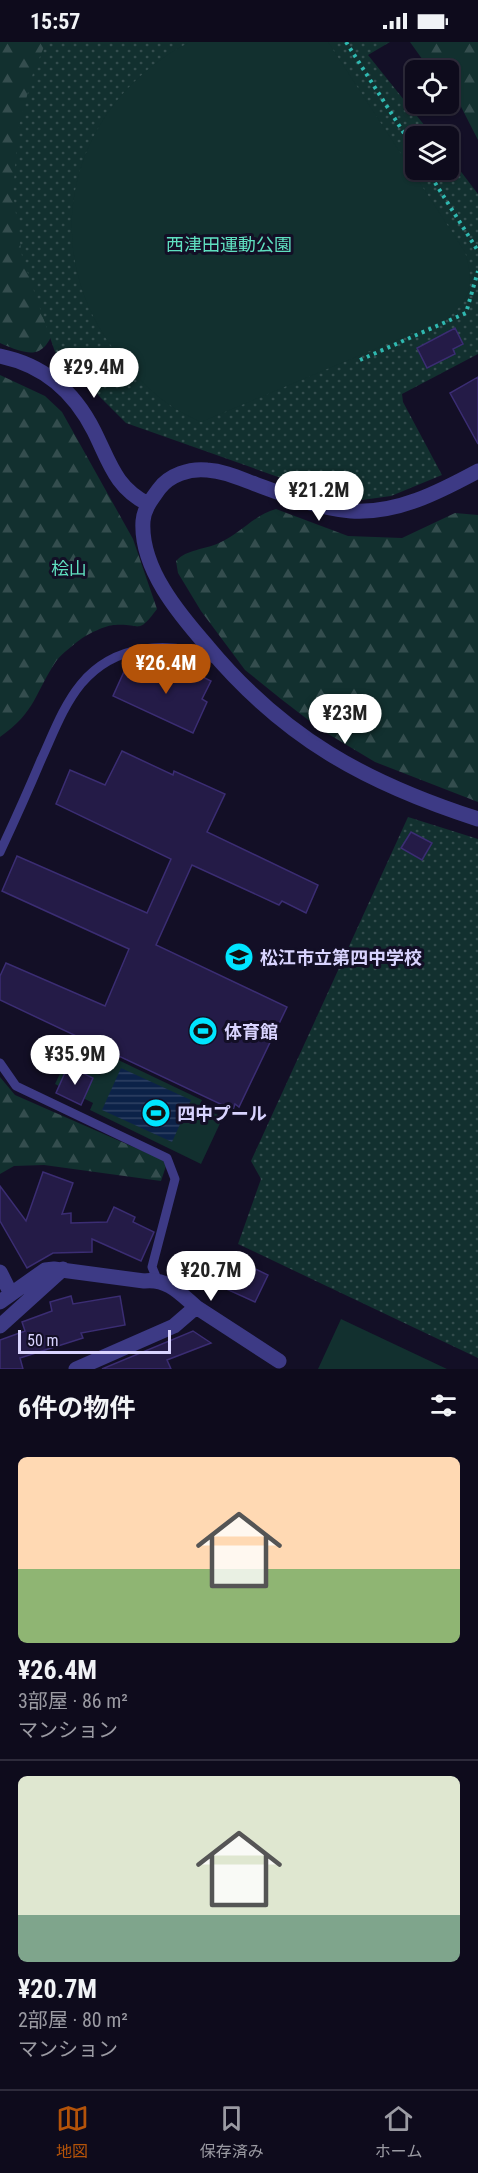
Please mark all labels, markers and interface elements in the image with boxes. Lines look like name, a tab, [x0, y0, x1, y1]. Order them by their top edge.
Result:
text: 15:57	[30, 9, 81, 34]
map controls	[405, 60, 459, 180]
button: locate	[405, 60, 459, 114]
button: layers	[405, 126, 459, 180]
park label: 西津田運動公園	[166, 234, 292, 255]
pin: ¥29.4M	[45, 348, 143, 399]
text: ¥29.4M	[64, 355, 124, 379]
pin: ¥21.2M	[270, 471, 368, 522]
text: ¥21.2M	[289, 478, 349, 502]
park label: 桧山	[51, 558, 87, 579]
pin: ¥26.4M	[117, 644, 215, 695]
text: ¥26.4M	[136, 651, 196, 675]
pin: ¥23M	[309, 694, 381, 745]
text: ¥23M	[323, 701, 367, 725]
school or university icon: 松江市立第四中学校	[223, 941, 255, 973]
place label: 松江市立第四中学校	[260, 947, 422, 968]
sports icon: 体育館	[187, 1015, 219, 1047]
place label: 体育館	[224, 1021, 278, 1042]
pin: ¥35.9M	[26, 1035, 124, 1086]
text: ¥35.9M	[45, 1042, 105, 1066]
sports icon: 四中プール	[140, 1097, 172, 1129]
place label: 四中プール	[177, 1103, 267, 1124]
pin: ¥20.7M	[162, 1251, 260, 1302]
text: ¥20.7M	[181, 1258, 241, 1282]
scale bar	[18, 1327, 171, 1354]
text: 50 m	[27, 1331, 59, 1350]
icon: filters	[427, 1389, 460, 1422]
text: 6件の物件	[18, 1393, 135, 1423]
icon: home	[185, 1496, 293, 1604]
text: ¥26.4M	[18, 1655, 97, 1685]
text: 3部屋 · 86 m²	[18, 1689, 128, 1713]
text: マンション	[18, 1718, 118, 1742]
icon: home	[185, 1815, 293, 1923]
text: ¥20.7M	[18, 1974, 97, 2004]
text: 2部屋 · 80 m²	[18, 2008, 128, 2032]
text: マンション	[18, 2037, 118, 2061]
tab: 地図	[56, 2102, 89, 2162]
tab: 保存済み	[200, 2102, 264, 2162]
tab: ホーム	[375, 2102, 422, 2162]

